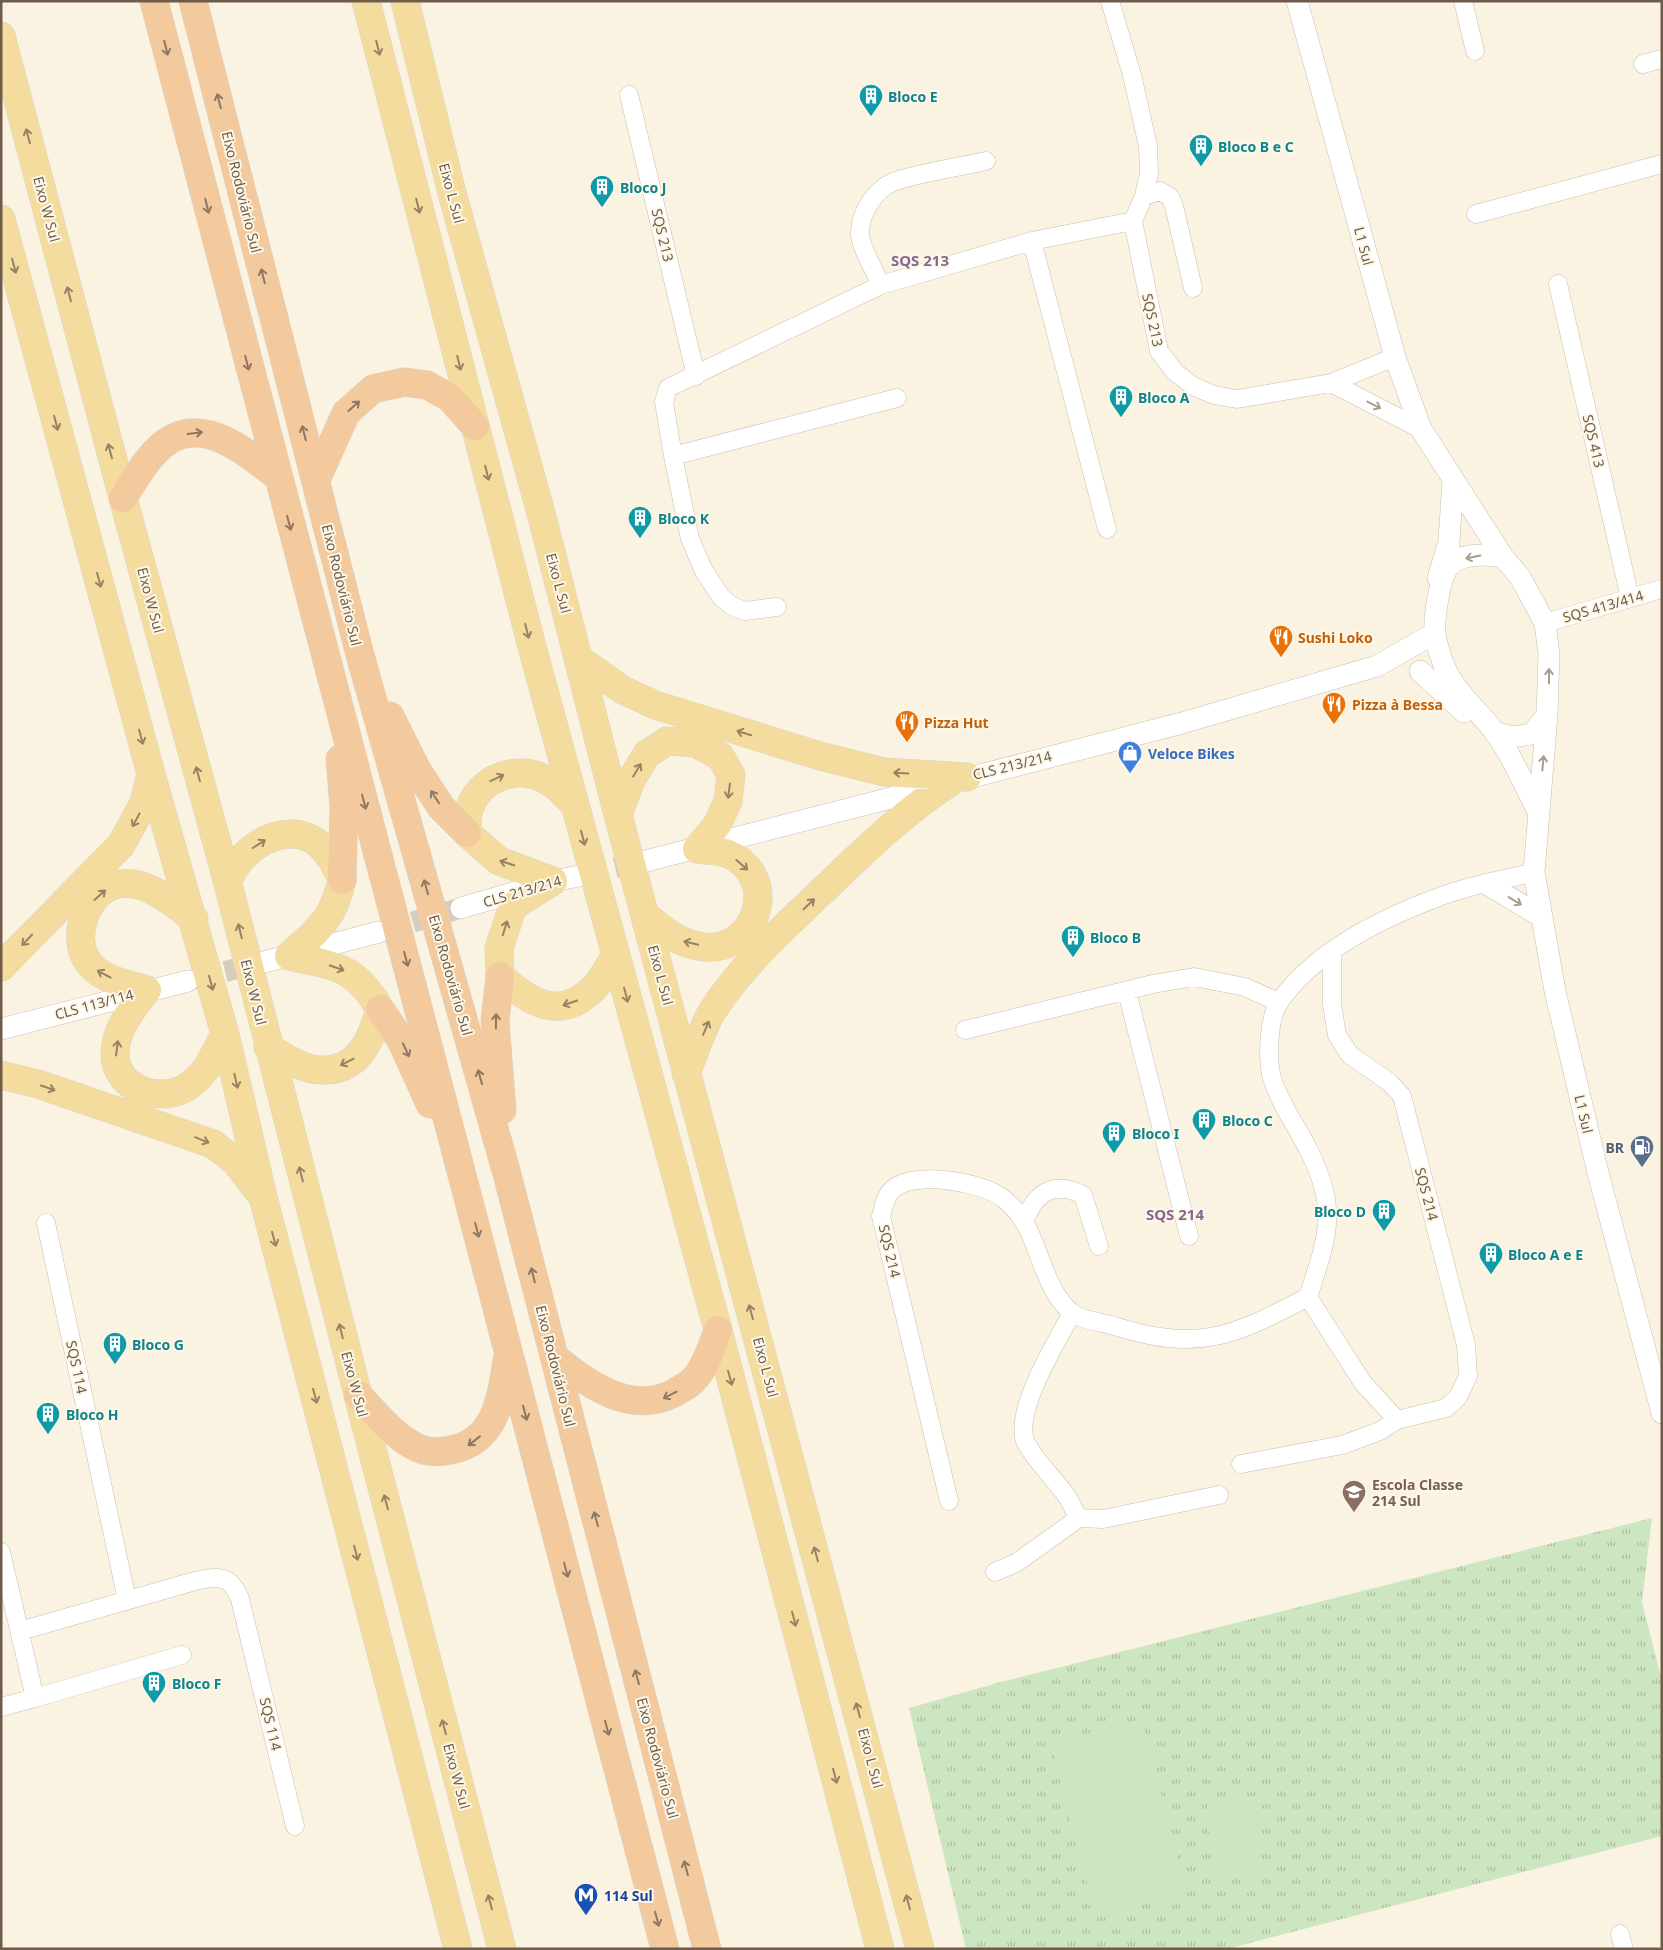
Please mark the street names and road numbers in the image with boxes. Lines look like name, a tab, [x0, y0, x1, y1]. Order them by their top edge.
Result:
street label: Eixo Rodoviário Sul	[218, 129, 266, 255]
street label: Eixo L Sul	[435, 161, 469, 225]
street label: Eixo W Sul	[29, 174, 65, 244]
street label: SQS 213	[648, 207, 678, 263]
street label: L1 Sul	[1350, 225, 1378, 267]
street label: SQS 213	[1138, 292, 1168, 348]
street label: SQS 413	[1579, 413, 1609, 469]
street label: Eixo Rodoviário Sul	[318, 522, 366, 648]
street label: Eixo L Sul	[542, 551, 576, 615]
street label: Eixo W Sul	[133, 565, 169, 635]
street label: SQS 413/414	[1560, 585, 1646, 627]
street label: CLS 213/214	[971, 746, 1053, 784]
street label: CLS 213/214	[481, 871, 563, 911]
street label: Eixo Rodoviário Sul	[425, 912, 477, 1038]
street label: Eixo L Sul	[644, 943, 678, 1007]
street label: Eixo W Sul	[237, 957, 271, 1027]
street label: CLS 113/114	[53, 984, 135, 1024]
street label: L1 Sul	[1570, 1093, 1598, 1135]
street label: SQS 214	[1411, 1165, 1443, 1223]
street label: SQS 214	[875, 1223, 905, 1279]
street label: Eixo Rodoviário Sul	[532, 1303, 580, 1429]
street label: Eixo L Sul	[749, 1335, 783, 1399]
street label: SQS 114	[62, 1339, 92, 1395]
street label: Eixo W Sul	[337, 1349, 373, 1419]
street label: Eixo Rodoviário Sul	[633, 1695, 683, 1821]
street label: SQS 114	[256, 1696, 286, 1752]
street label: Eixo L Sul	[854, 1726, 888, 1790]
street label: Eixo W Sul	[439, 1741, 475, 1811]

